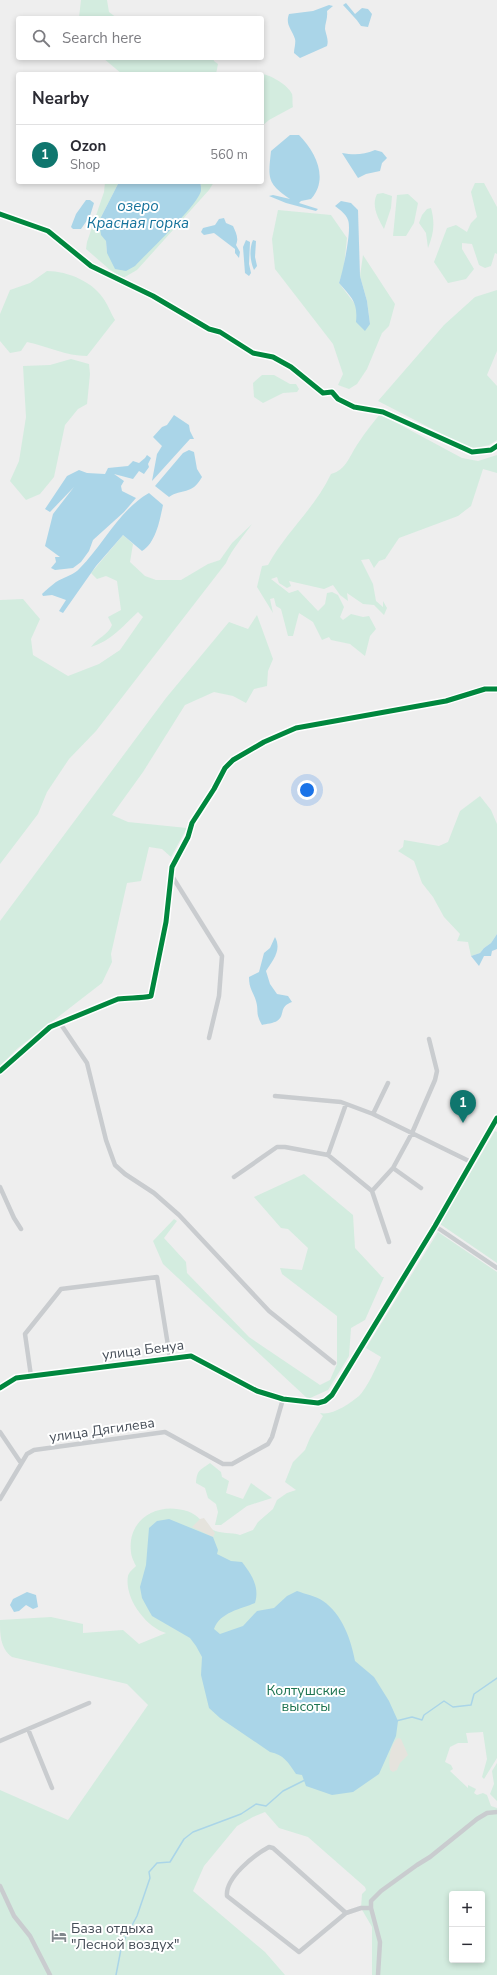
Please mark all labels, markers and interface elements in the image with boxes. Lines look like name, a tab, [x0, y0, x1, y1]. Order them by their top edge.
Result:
search box	[16, 16, 264, 60]
icon: search	[30, 27, 52, 49]
text: Search here	[62, 28, 142, 48]
text: Nearby	[32, 87, 89, 110]
text: Ozon	[70, 136, 106, 156]
text: 1	[41, 146, 49, 164]
text: 560 m	[210, 146, 248, 164]
text: Shop	[70, 156, 100, 174]
water label: озеро Красная горка	[87, 196, 189, 233]
your location	[297, 780, 317, 800]
pin: 1	[450, 1090, 476, 1123]
street label: улица Бенуа	[101, 1336, 185, 1364]
street label: улица Дягилева	[48, 1413, 156, 1447]
park label: Колтушские высоты	[266, 1681, 346, 1716]
map controls	[449, 1891, 485, 1963]
button: +	[449, 1891, 485, 1927]
place label: База отдыха "Лесной воздух"	[71, 1919, 179, 1954]
hotel icon: База отдыха "Лесной воздух"	[50, 1927, 68, 1945]
button: −	[449, 1927, 485, 1963]

